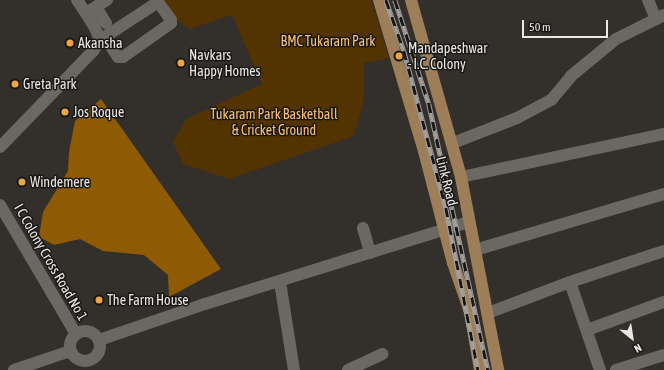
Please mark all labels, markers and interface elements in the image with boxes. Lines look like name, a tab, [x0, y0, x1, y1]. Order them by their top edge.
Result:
scale bar	[524, 12, 610, 38]
text: 50 m	[529, 20, 551, 34]
park label: BMC Tukaram Park	[281, 33, 375, 49]
place label: Akansha	[78, 35, 123, 51]
marker: Akansha	[65, 38, 75, 48]
place label: Mandapeshwar - I.C. Colony	[408, 40, 487, 72]
place label: Navkars Happy Homes	[189, 47, 261, 80]
marker: Mandapeshwar - I.C. Colony	[393, 50, 405, 62]
marker: Navkars Happy Homes	[176, 58, 186, 68]
place label: Greta Park	[23, 76, 77, 92]
marker: Greta Park	[10, 79, 20, 89]
place label: Jos Roque	[73, 104, 124, 120]
park label: Tukaram Park Basketball & Cricket Ground	[210, 106, 338, 138]
marker: Jos Roque	[60, 107, 70, 117]
street label: Link Road	[433, 155, 461, 207]
place label: Windemere	[30, 174, 90, 190]
marker: Windemere	[17, 177, 27, 187]
street label: I C Colony Cross Road No 1	[11, 201, 91, 323]
place label: The Farm House	[107, 292, 189, 308]
marker: The Farm House	[94, 295, 104, 305]
north arrow	[612, 318, 652, 358]
text: N	[632, 342, 644, 355]

